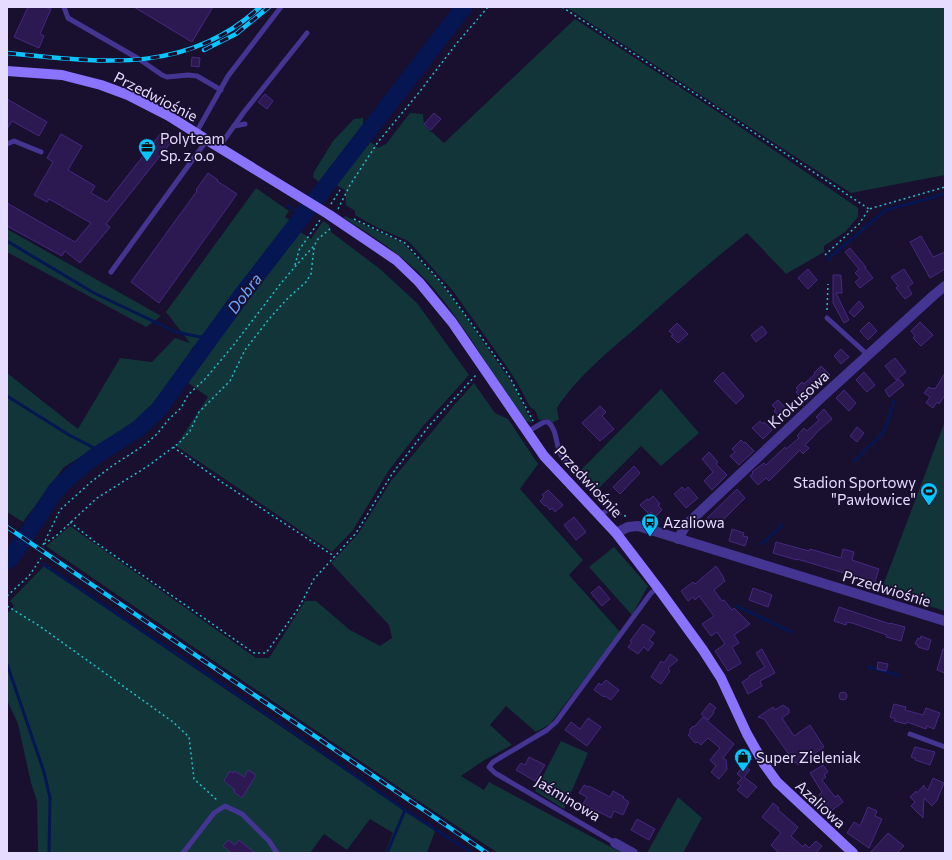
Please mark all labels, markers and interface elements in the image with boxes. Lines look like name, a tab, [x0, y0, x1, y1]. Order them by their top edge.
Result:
street label: Przedwiośnie	[111, 67, 201, 125]
place label: Polyteam Sp. z o.o	[160, 129, 225, 164]
office icon: Polyteam Sp. z o.o	[137, 137, 157, 162]
water label: Dobra	[223, 269, 265, 317]
street label: Krokusowa	[764, 366, 832, 432]
street label: Przedwiośnie	[551, 441, 627, 521]
place label: Stadion Sportowy "Pawłowice"	[793, 473, 916, 508]
sports icon: Stadion Sportowy "Pawłowice"	[919, 481, 939, 506]
bus stop icon: Azaliowa	[640, 512, 660, 537]
place label: Azaliowa	[663, 513, 725, 531]
street label: Przedwiośnie	[841, 566, 933, 610]
shop icon: Super Zieleniak	[733, 747, 753, 772]
place label: Super Zieleniak	[756, 748, 861, 766]
street label: Jaśminowa	[532, 771, 604, 825]
street label: Azaliowa	[792, 776, 850, 832]

